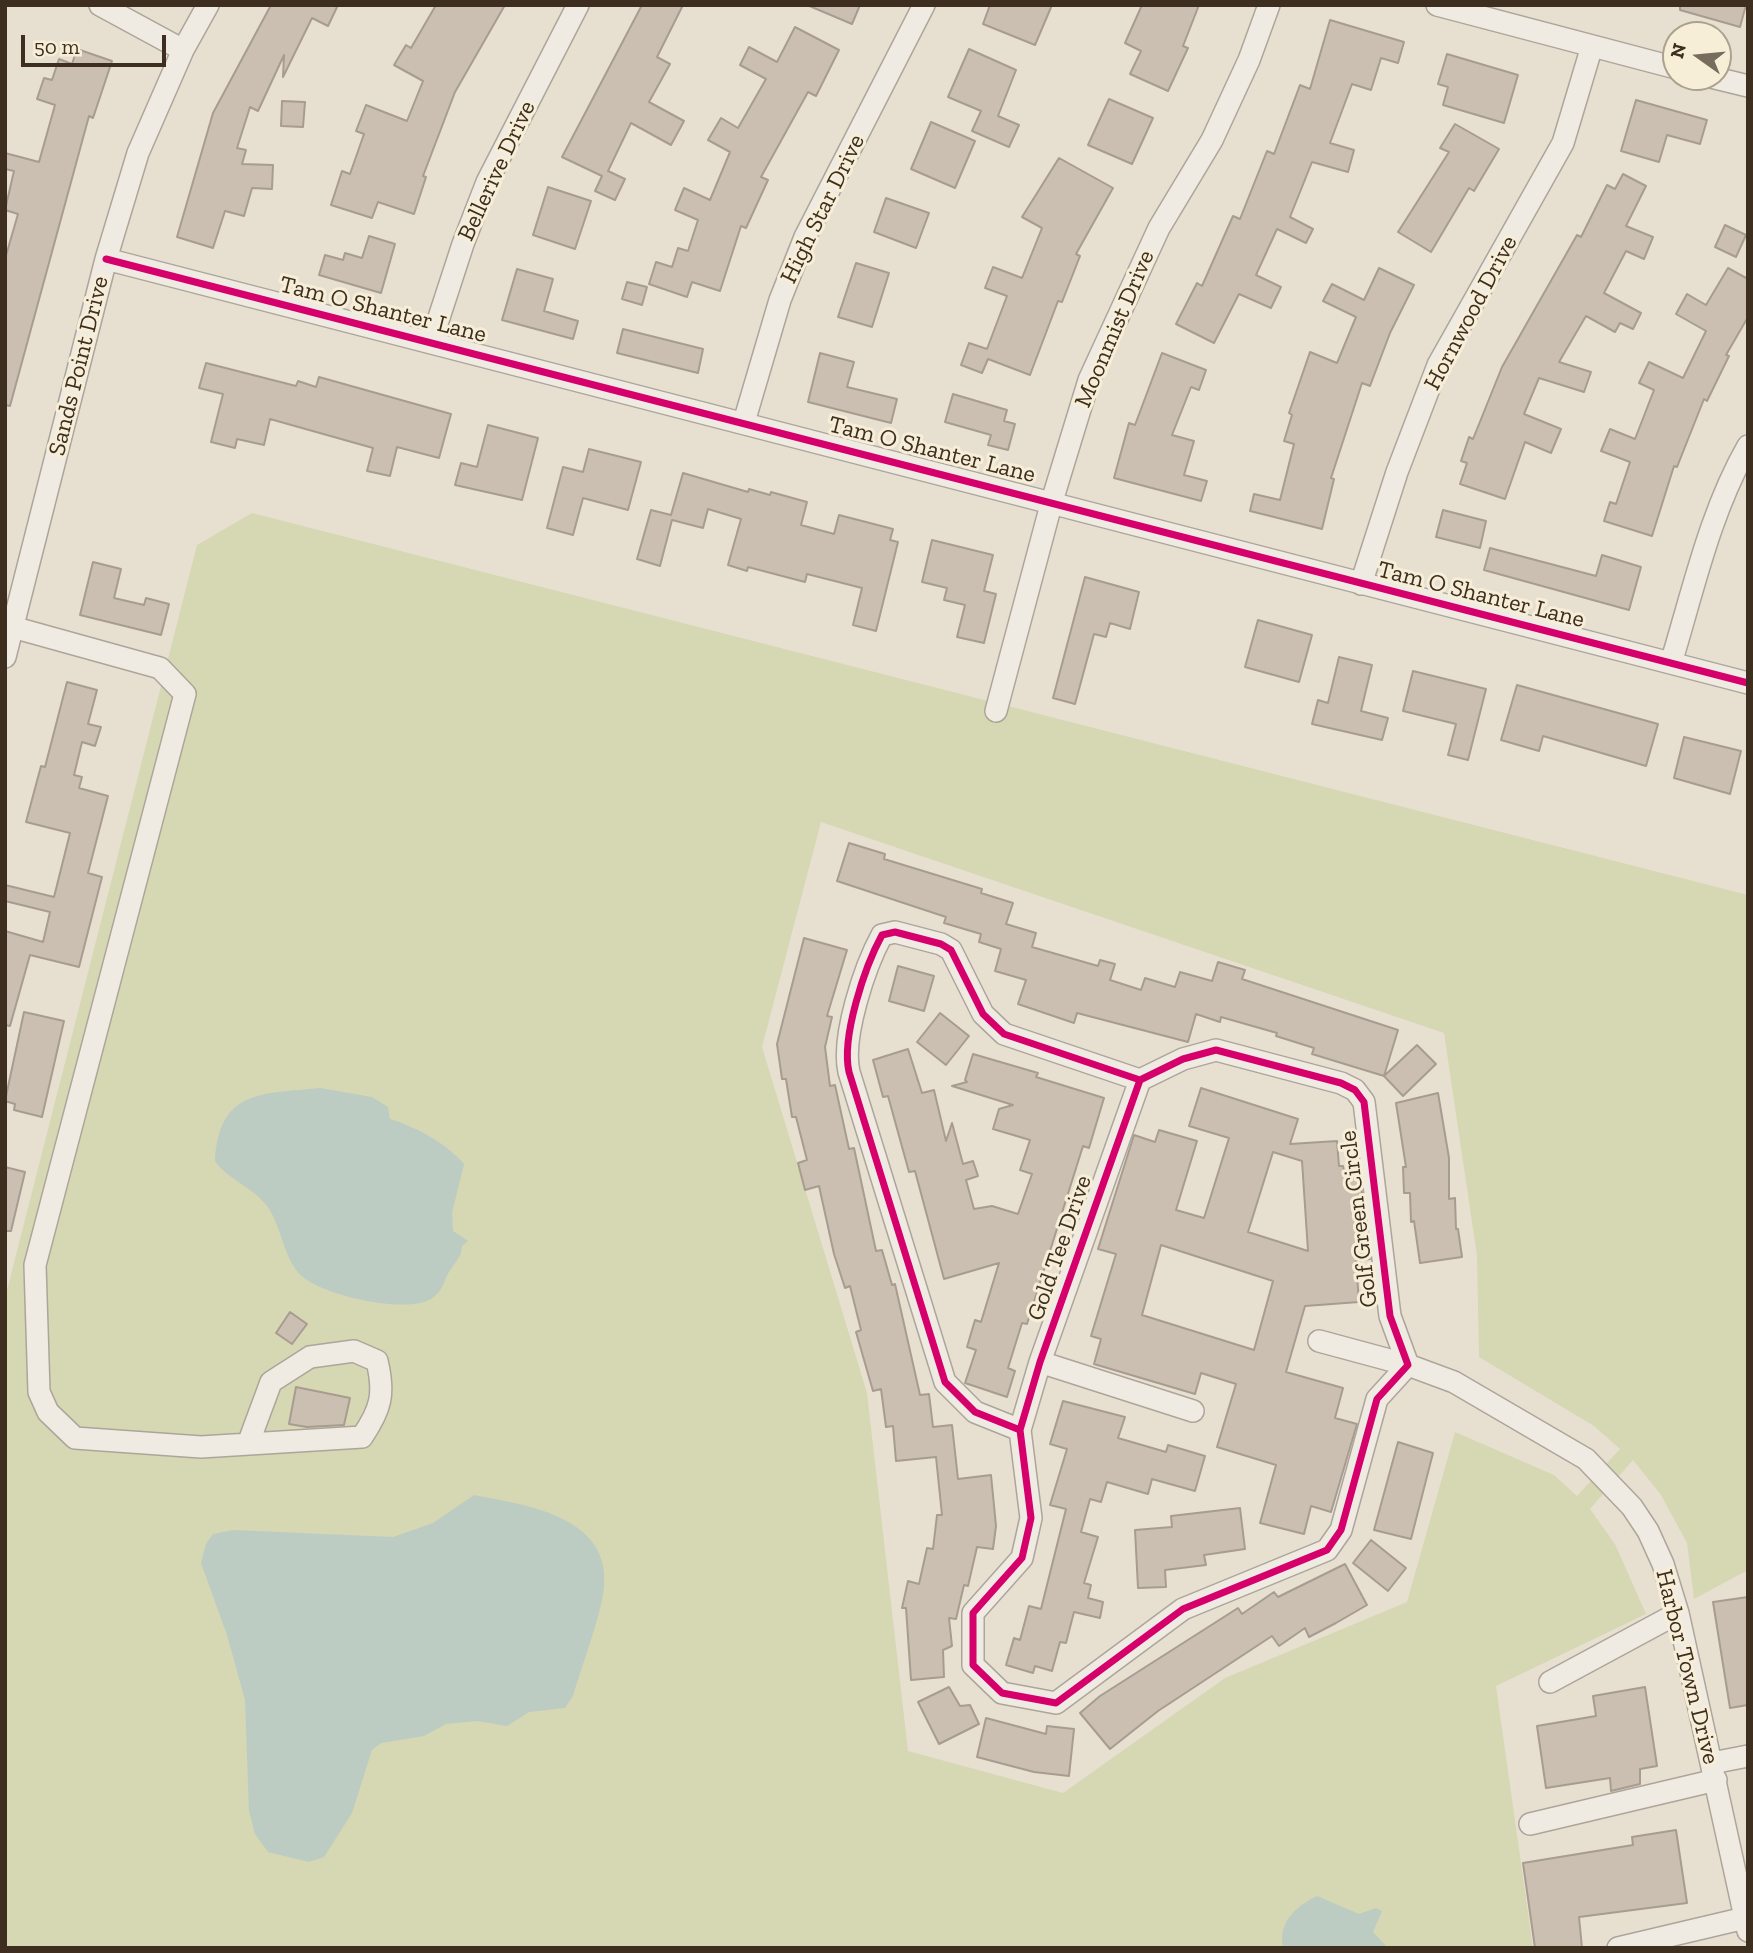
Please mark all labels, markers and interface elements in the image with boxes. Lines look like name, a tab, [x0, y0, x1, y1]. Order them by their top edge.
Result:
scale bar	[24, 21, 170, 65]
north arrow	[1662, 21, 1732, 91]
text: 50 m	[34, 34, 80, 59]
text: N	[1665, 41, 1691, 61]
street label: Bellerive Drive	[452, 96, 542, 246]
street label: High Star Drive	[775, 130, 871, 288]
street label: Hornwood Drive	[1418, 231, 1524, 395]
street label: Moonmist Drive	[1069, 246, 1161, 412]
street label: Tam O Shanter Lane	[277, 270, 489, 350]
street label: Sands Point Drive	[43, 273, 115, 459]
street label: Tam O Shanter Lane	[826, 410, 1038, 490]
street label: Tam O Shanter Lane	[1375, 555, 1587, 635]
street label: Golf Green Circle	[1334, 1129, 1384, 1309]
street label: Gold Tee Drive	[1022, 1172, 1098, 1324]
street label: Harbor Town Drive	[1649, 1567, 1725, 1767]

